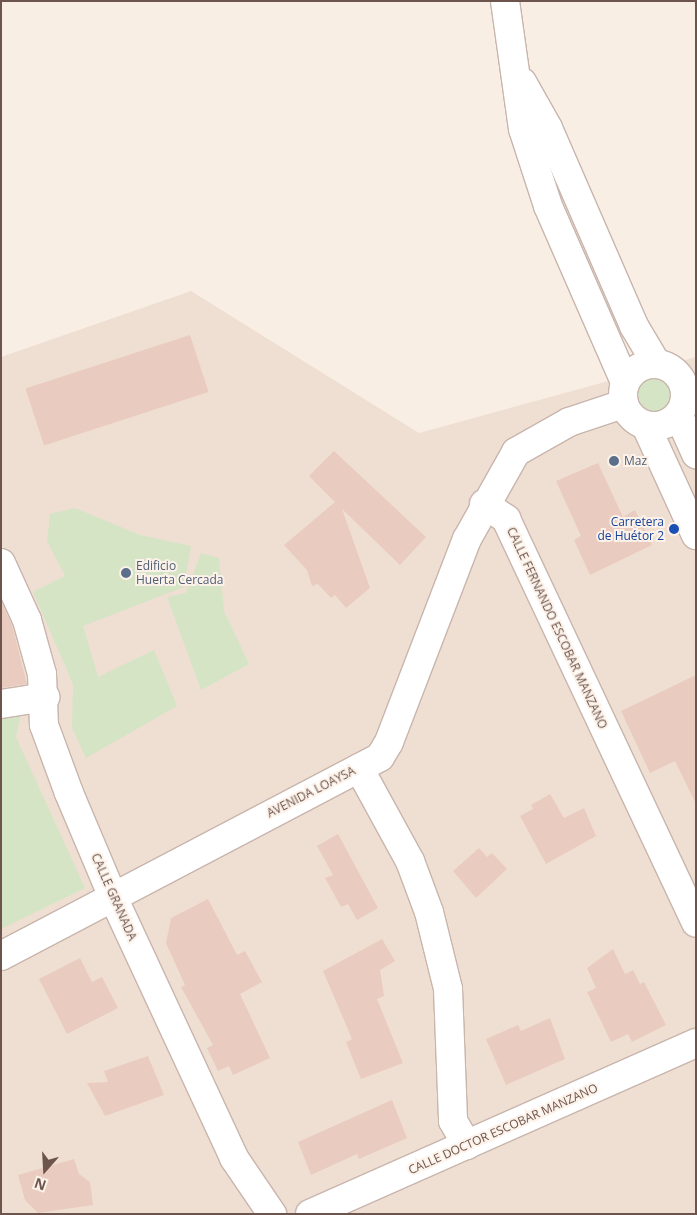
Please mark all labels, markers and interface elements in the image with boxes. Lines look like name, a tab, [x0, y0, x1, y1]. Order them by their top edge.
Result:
place label: Maz	[624, 454, 647, 468]
marker: Maz	[608, 455, 620, 467]
place label: Carretera de Huétor 2	[597, 515, 664, 543]
marker: Carretera de Huétor 2	[668, 523, 680, 535]
street label: CALLE FERNANDO ESCOBAR MANZANO	[504, 525, 610, 731]
place label: Edificio Huerta Cercada	[136, 559, 224, 587]
marker: Edificio Huerta Cercada	[120, 567, 132, 579]
street label: AVENIDA LOAYSA	[264, 764, 358, 820]
street label: CALLE GRANADA	[88, 851, 140, 943]
street label: CALLE DOCTOR ESCOBAR MANZANO	[406, 1081, 600, 1177]
north arrow	[20, 1145, 70, 1195]
text: N	[31, 1174, 48, 1195]

